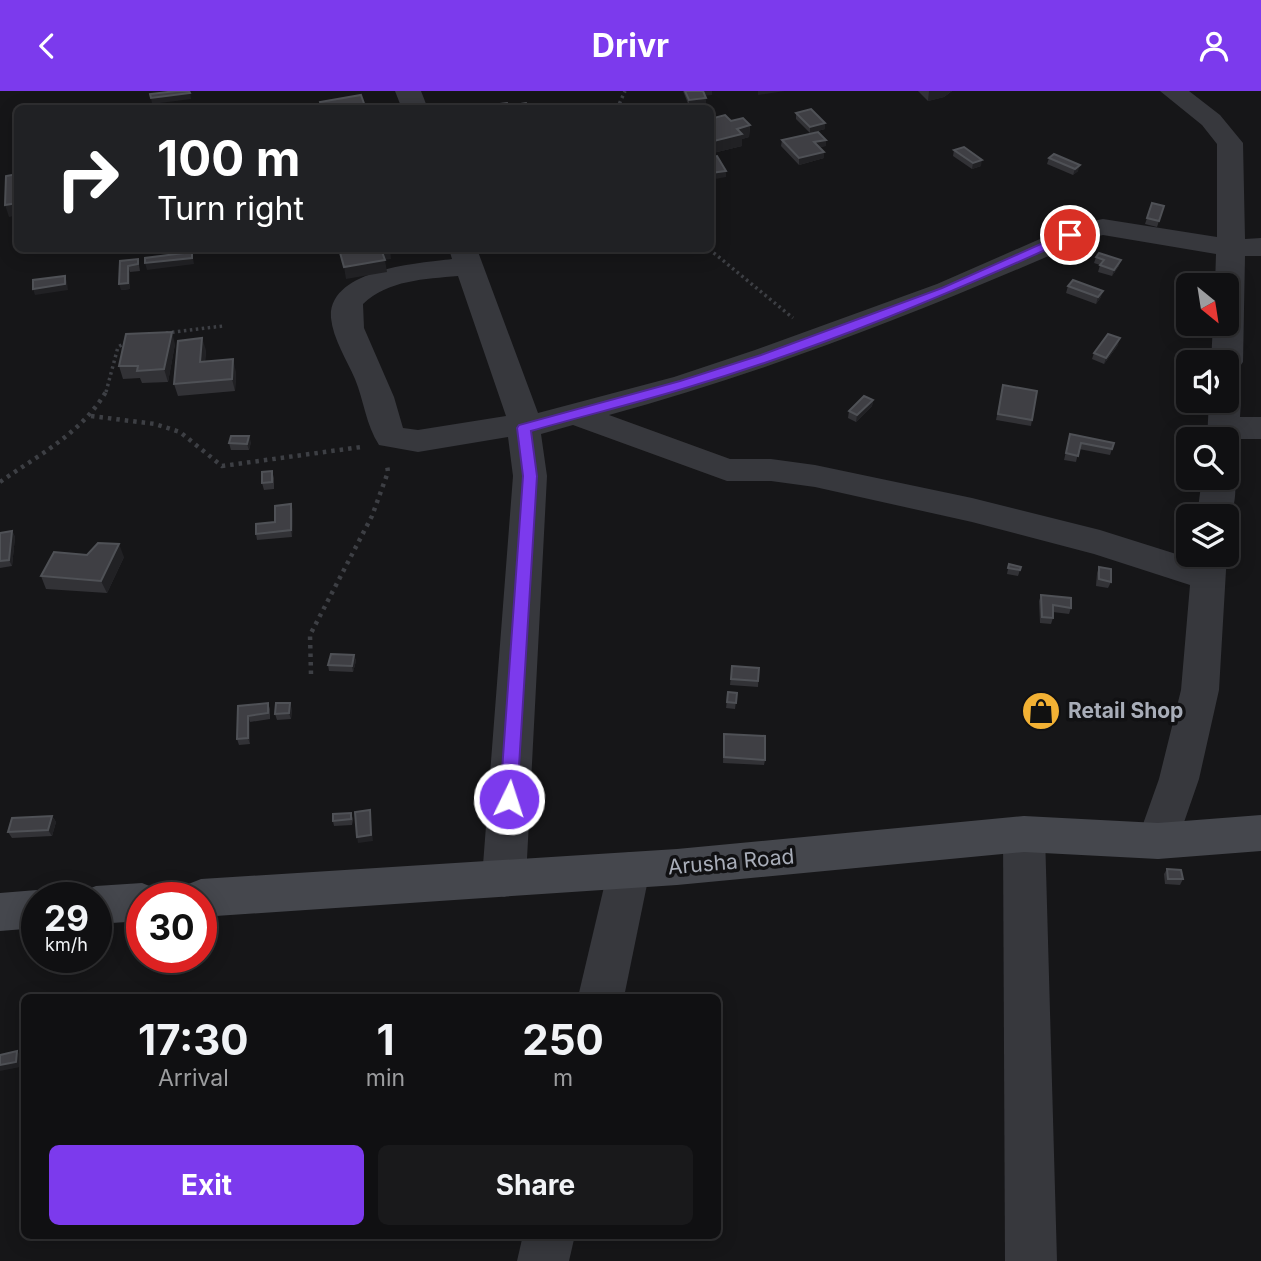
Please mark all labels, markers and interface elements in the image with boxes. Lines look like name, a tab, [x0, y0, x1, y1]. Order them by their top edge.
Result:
text: Drivr	[592, 26, 669, 65]
icon: back	[28, 27, 66, 65]
icon: person	[1195, 27, 1233, 65]
text: 100 m	[157, 129, 301, 188]
icon: right	[42, 133, 133, 224]
text: Turn right	[157, 189, 304, 228]
pin	[1040, 205, 1100, 265]
icon: arrive	[1051, 216, 1089, 254]
north arrow	[1176, 273, 1239, 336]
map controls	[1176, 273, 1239, 567]
button: sound	[1176, 350, 1239, 413]
button: search	[1176, 427, 1239, 490]
button: layers	[1176, 504, 1239, 567]
shop icon: Retail Shop	[1020, 690, 1062, 732]
place label: Retail Shop	[1068, 698, 1183, 723]
position arrow	[472, 762, 546, 836]
street label: Arusha Road	[667, 844, 795, 879]
speed limit sign: 30	[126, 882, 217, 973]
text: 29	[44, 897, 89, 939]
text: km/h	[45, 934, 88, 955]
text: 17:30	[138, 1014, 249, 1065]
text: 1	[376, 1014, 395, 1065]
text: 250	[522, 1014, 604, 1065]
text: Arrival	[158, 1064, 229, 1092]
text: min	[366, 1064, 405, 1092]
text: m	[553, 1064, 573, 1092]
button: Exit	[49, 1145, 364, 1225]
button: Share	[378, 1145, 693, 1225]

